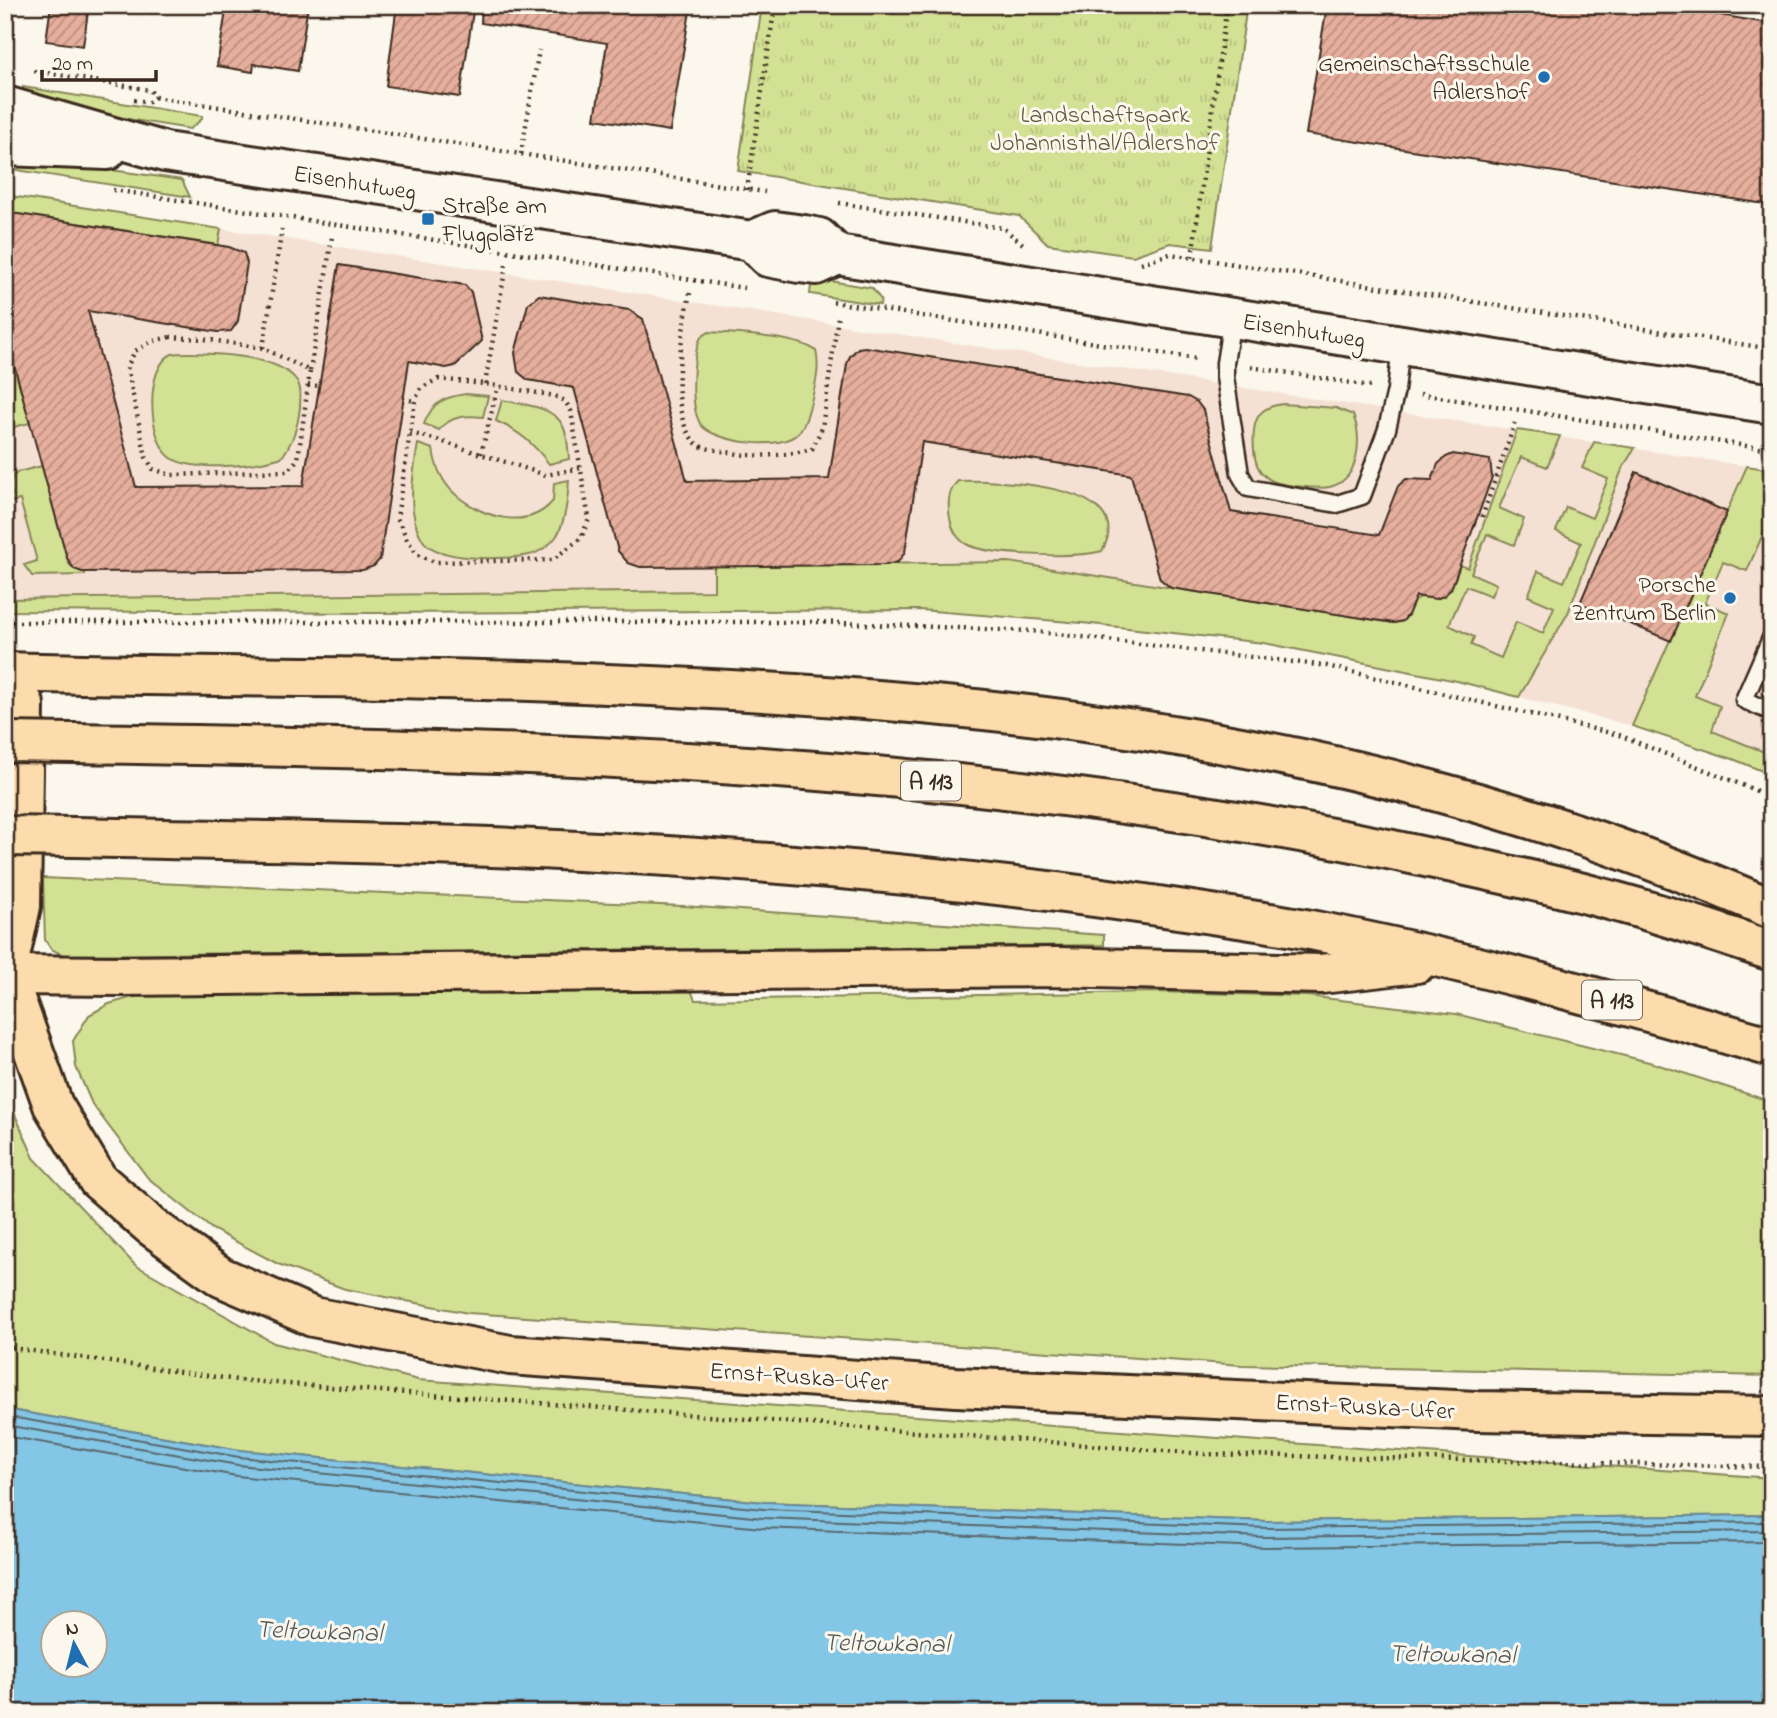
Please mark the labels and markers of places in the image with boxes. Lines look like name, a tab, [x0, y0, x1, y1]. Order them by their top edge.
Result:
place label: Gemeinschaftsschule Adlershof	[1318, 48, 1531, 111]
marker: Gemeinschaftsschule Adlershof	[1536, 69, 1552, 85]
place label: Straße am Flugplatz	[441, 190, 547, 253]
marker: Straße am Flugplatz	[420, 211, 436, 227]
place label: Porsche Zentrum Berlin	[1571, 569, 1716, 632]
marker: Porsche Zentrum Berlin	[1722, 590, 1738, 606]

